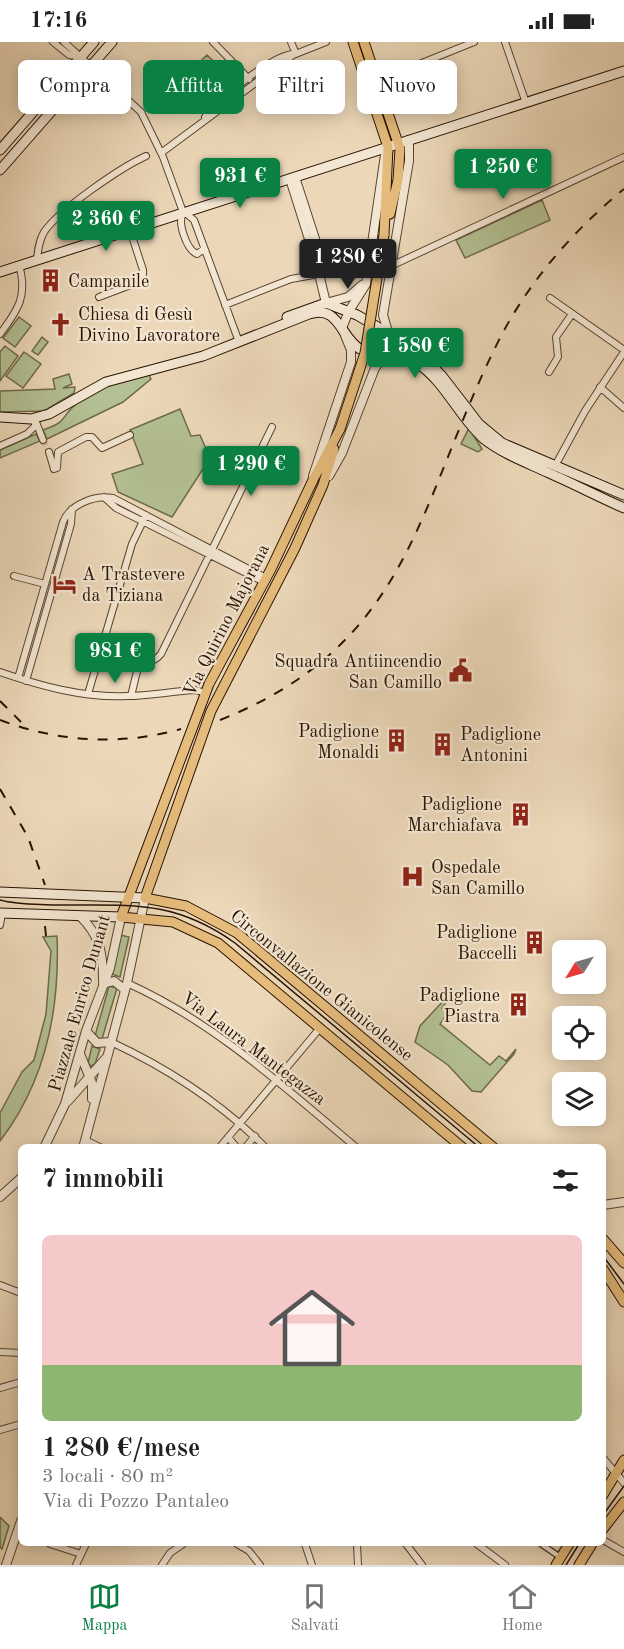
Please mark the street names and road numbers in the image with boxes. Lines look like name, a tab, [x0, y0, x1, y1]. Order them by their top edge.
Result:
street label: Via Quirino Majorana	[181, 541, 273, 700]
street label: Circonvallazione Gianicolense	[227, 907, 416, 1065]
street label: Piazzale Enrico Dunant	[46, 913, 114, 1094]
street label: Via Laura Mantegazza	[178, 989, 329, 1109]

